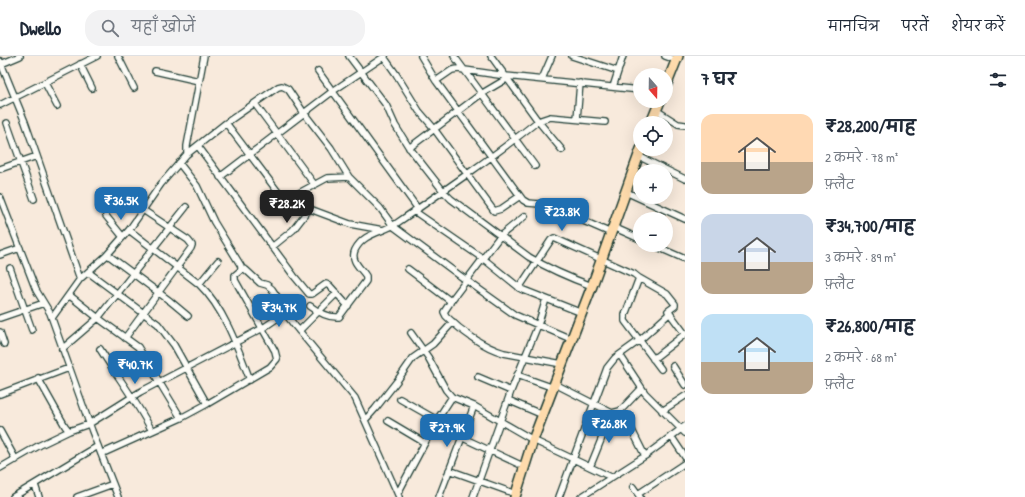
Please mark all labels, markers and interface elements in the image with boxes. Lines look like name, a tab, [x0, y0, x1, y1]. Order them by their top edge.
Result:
search box	[85, 10, 365, 46]
text: Dwello	[20, 15, 61, 41]
text: यहाँ खोजें	[131, 16, 195, 37]
text: मानचित्र	[828, 16, 879, 35]
text: परतें	[901, 16, 929, 35]
text: शेयर करें	[951, 16, 1005, 35]
icon: search	[99, 17, 121, 39]
text: 7 घर	[701, 67, 736, 90]
north arrow	[633, 68, 673, 108]
map controls	[633, 68, 673, 252]
icon: filters	[987, 69, 1009, 91]
text: ₹28,200/माह	[825, 114, 916, 137]
button: locate	[633, 116, 673, 156]
icon: home	[733, 130, 781, 178]
text: 2 कमरे · 78 m²	[825, 148, 898, 166]
button: +	[633, 164, 673, 204]
text: फ़्लैट	[825, 175, 855, 193]
pin: ₹36.5K	[88, 187, 154, 221]
pin: ₹28.2K	[254, 190, 320, 224]
text: ₹36.5K	[103, 191, 139, 209]
text: ₹28.2K	[269, 194, 305, 212]
pin: ₹23.8K	[529, 198, 595, 232]
text: ₹23.8K	[544, 202, 580, 220]
button: −	[633, 212, 673, 252]
text: ₹34,700/माह	[825, 214, 915, 237]
icon: home	[733, 230, 781, 278]
text: 3 कमरे · 89 m²	[825, 248, 896, 266]
text: फ़्लैट	[825, 275, 855, 293]
pin: ₹34.7K	[246, 294, 312, 328]
text: ₹34.7K	[261, 298, 297, 316]
text: ₹26,800/माह	[825, 314, 915, 337]
icon: home	[733, 330, 781, 378]
text: 2 कमरे · 68 m²	[825, 348, 897, 366]
pin: ₹40.7K	[102, 351, 168, 385]
text: ₹40.7K	[117, 355, 153, 373]
text: फ़्लैट	[825, 375, 855, 393]
pin: ₹26.8K	[576, 410, 642, 444]
pin: ₹27.9K	[414, 414, 480, 448]
text: ₹26.8K	[591, 414, 627, 432]
text: ₹27.9K	[429, 418, 465, 436]

